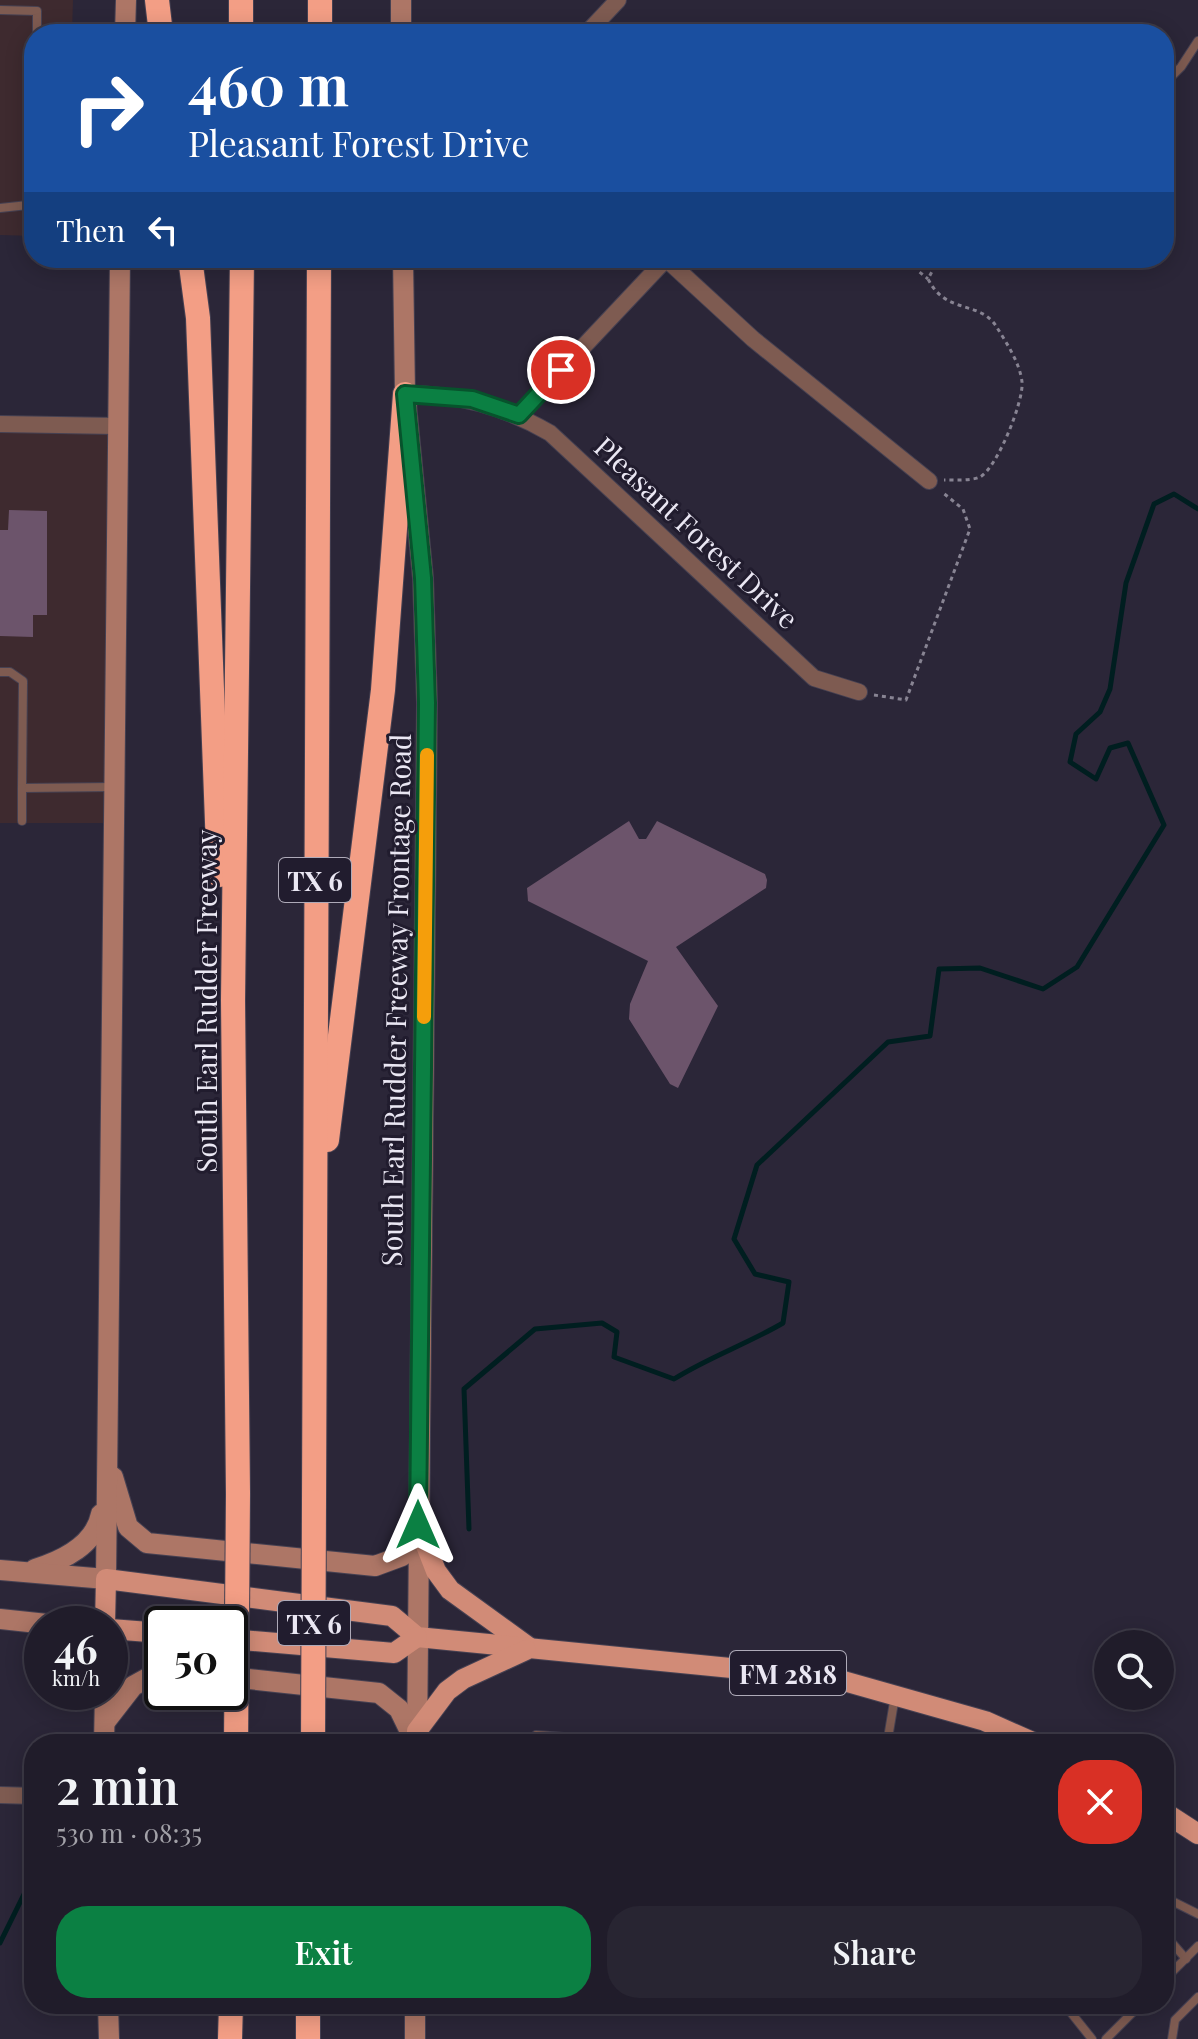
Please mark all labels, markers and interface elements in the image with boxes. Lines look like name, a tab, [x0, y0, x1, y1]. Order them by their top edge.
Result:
text: 460 m	[188, 46, 349, 121]
icon: right	[56, 56, 160, 160]
text: Pleasant Forest Drive	[188, 118, 530, 166]
icon: left	[141, 208, 185, 252]
text: Then	[56, 210, 125, 250]
pin	[527, 336, 595, 404]
icon: arrive	[539, 348, 583, 392]
street label: Pleasant Forest Drive	[587, 428, 807, 636]
street label: South Earl Rudder Freeway Frontage Road	[372, 733, 418, 1267]
street label: South Earl Rudder Freeway	[187, 829, 224, 1173]
road number: TX 6	[279, 858, 351, 902]
position arrow	[376, 1483, 460, 1567]
road number: TX 6	[278, 1601, 350, 1645]
speed limit sign: 50	[144, 1606, 248, 1710]
text: 46	[54, 1621, 98, 1674]
map controls	[1094, 1630, 1174, 1710]
button: search	[1094, 1630, 1174, 1710]
road number: FM 2818	[730, 1651, 846, 1695]
text: km/h	[52, 1664, 100, 1691]
text: 2 min	[56, 1753, 179, 1817]
button: close	[1058, 1760, 1142, 1844]
text: 530 m · 08:35	[56, 1815, 202, 1850]
button: Exit	[56, 1906, 591, 1998]
button: Share	[607, 1906, 1142, 1998]

